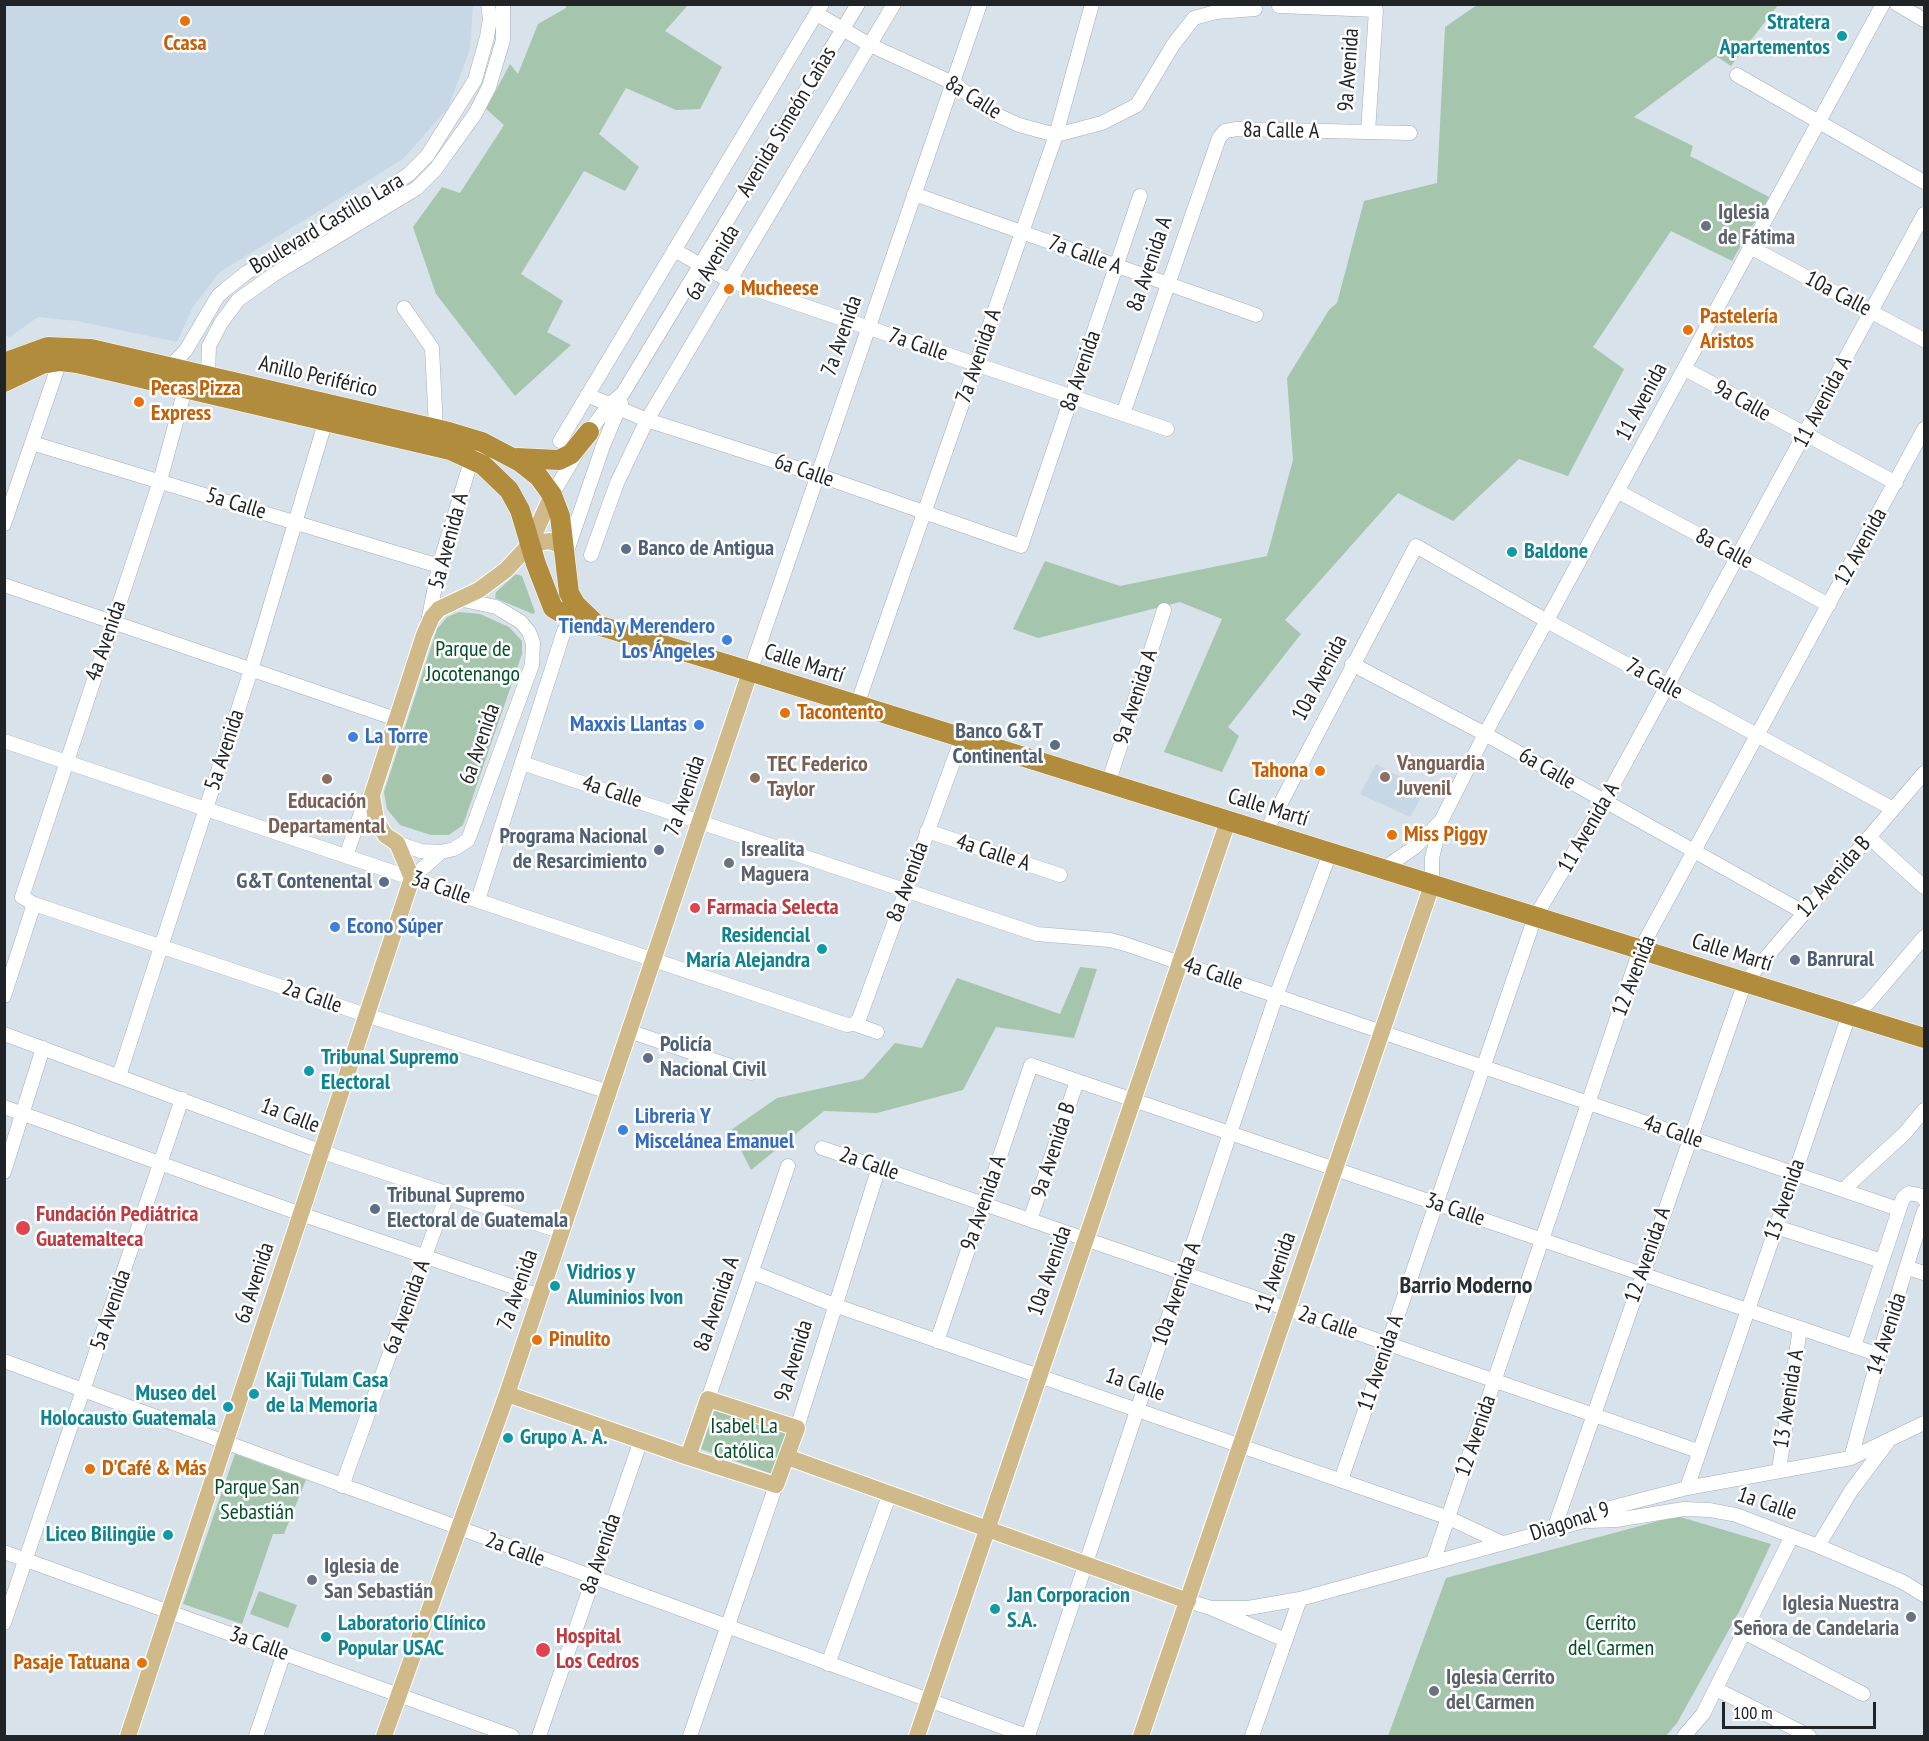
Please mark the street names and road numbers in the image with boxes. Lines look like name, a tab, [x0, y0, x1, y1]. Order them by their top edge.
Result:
street label: 9a Avenida	[1333, 27, 1365, 113]
street label: Avenida Simeón Cañas	[732, 42, 842, 202]
street label: 8a Calle	[940, 71, 1006, 125]
street label: 8a Calle A	[1243, 117, 1319, 145]
street label: Boulevard Castillo Lara	[245, 168, 409, 280]
street label: 8a Avenida A	[1121, 213, 1179, 315]
street label: 6a Avenida	[680, 220, 746, 306]
street label: 7a Calle A	[1045, 230, 1125, 280]
street label: 10a Calle	[1800, 266, 1876, 322]
street label: 7a Avenida	[816, 292, 868, 380]
street label: 7a Avenida A	[951, 305, 1007, 407]
street label: 7a Calle	[885, 323, 951, 367]
street label: 8a Avenida	[1055, 327, 1107, 415]
street label: Anillo Periférico	[256, 351, 380, 403]
street label: 11 Avenida A	[1788, 352, 1858, 452]
street label: 11 Avenida	[1610, 358, 1674, 446]
street label: 9a Calle	[1709, 375, 1775, 427]
street label: 6a Calle	[771, 449, 837, 493]
street label: 5a Calle	[203, 482, 269, 526]
street label: 5a Avenida A	[423, 490, 475, 592]
street label: 12 Avenida	[1829, 504, 1893, 590]
street label: 8a Calle	[1691, 523, 1757, 575]
street label: 4a Avenida	[80, 597, 132, 685]
street label: 10a Avenida	[1286, 631, 1354, 725]
street label: Calle Martí	[761, 639, 847, 689]
street label: 9a Avenida A	[1108, 646, 1164, 748]
street label: 7a Calle	[1621, 653, 1687, 705]
street label: 6a Avenida	[454, 700, 506, 788]
street label: 5a Avenida	[200, 706, 250, 794]
street label: 6a Calle	[1514, 742, 1580, 796]
street label: 7a Avenida	[659, 752, 711, 840]
street label: 4a Calle	[579, 770, 645, 814]
street label: 11 Avenida A	[1553, 778, 1625, 878]
street label: Calle Martí	[1225, 783, 1311, 833]
street label: 4a Calle A	[953, 829, 1033, 877]
street label: 12 Avenida B	[1791, 831, 1877, 923]
street label: 8a Avenida	[881, 838, 935, 926]
street label: 3a Calle	[408, 866, 474, 910]
street label: Calle Martí	[1689, 928, 1775, 978]
street label: 12 Avenida	[1607, 932, 1661, 1020]
street label: 4a Calle	[1180, 952, 1246, 996]
street label: 2a Calle	[279, 975, 345, 1019]
street label: 1a Calle	[257, 1093, 323, 1139]
street label: 9a Avenida B	[1026, 1099, 1082, 1201]
street label: 4a Calle	[1640, 1110, 1706, 1154]
street label: 2a Calle	[836, 1142, 902, 1186]
street label: 9a Avenida A	[955, 1152, 1013, 1254]
street label: 13 Avenida	[1759, 1156, 1811, 1244]
street label: 3a Calle	[1422, 1188, 1488, 1232]
street label: 12 Avenida A	[1619, 1204, 1677, 1306]
street label: 10a Avenida	[1022, 1223, 1078, 1319]
street label: 11 Avenida	[1250, 1229, 1302, 1317]
street label: 10a Avenida A	[1147, 1238, 1207, 1350]
street label: 6a Avenida	[230, 1239, 280, 1327]
street label: 7a Avenida	[492, 1246, 544, 1334]
street label: 8a Avenida A	[688, 1253, 746, 1355]
street label: 6a Avenida A	[378, 1256, 436, 1358]
street label: 5a Avenida	[85, 1266, 137, 1354]
street label: 14 Avenida	[1861, 1290, 1913, 1378]
street label: 2a Calle	[1295, 1301, 1361, 1345]
street label: 11 Avenida A	[1352, 1312, 1410, 1414]
street label: 9a Avenida	[769, 1317, 819, 1405]
street label: 13 Avenida A	[1768, 1348, 1810, 1450]
street label: 1a Calle	[1102, 1363, 1168, 1407]
street label: 12 Avenida	[1450, 1392, 1502, 1480]
street label: 1a Calle	[1734, 1482, 1800, 1526]
street label: Diagonal 9	[1527, 1497, 1613, 1547]
street label: 8a Avenida	[575, 1510, 627, 1598]
street label: 2a Calle	[482, 1527, 548, 1573]
street label: 3a Calle	[226, 1621, 292, 1667]

